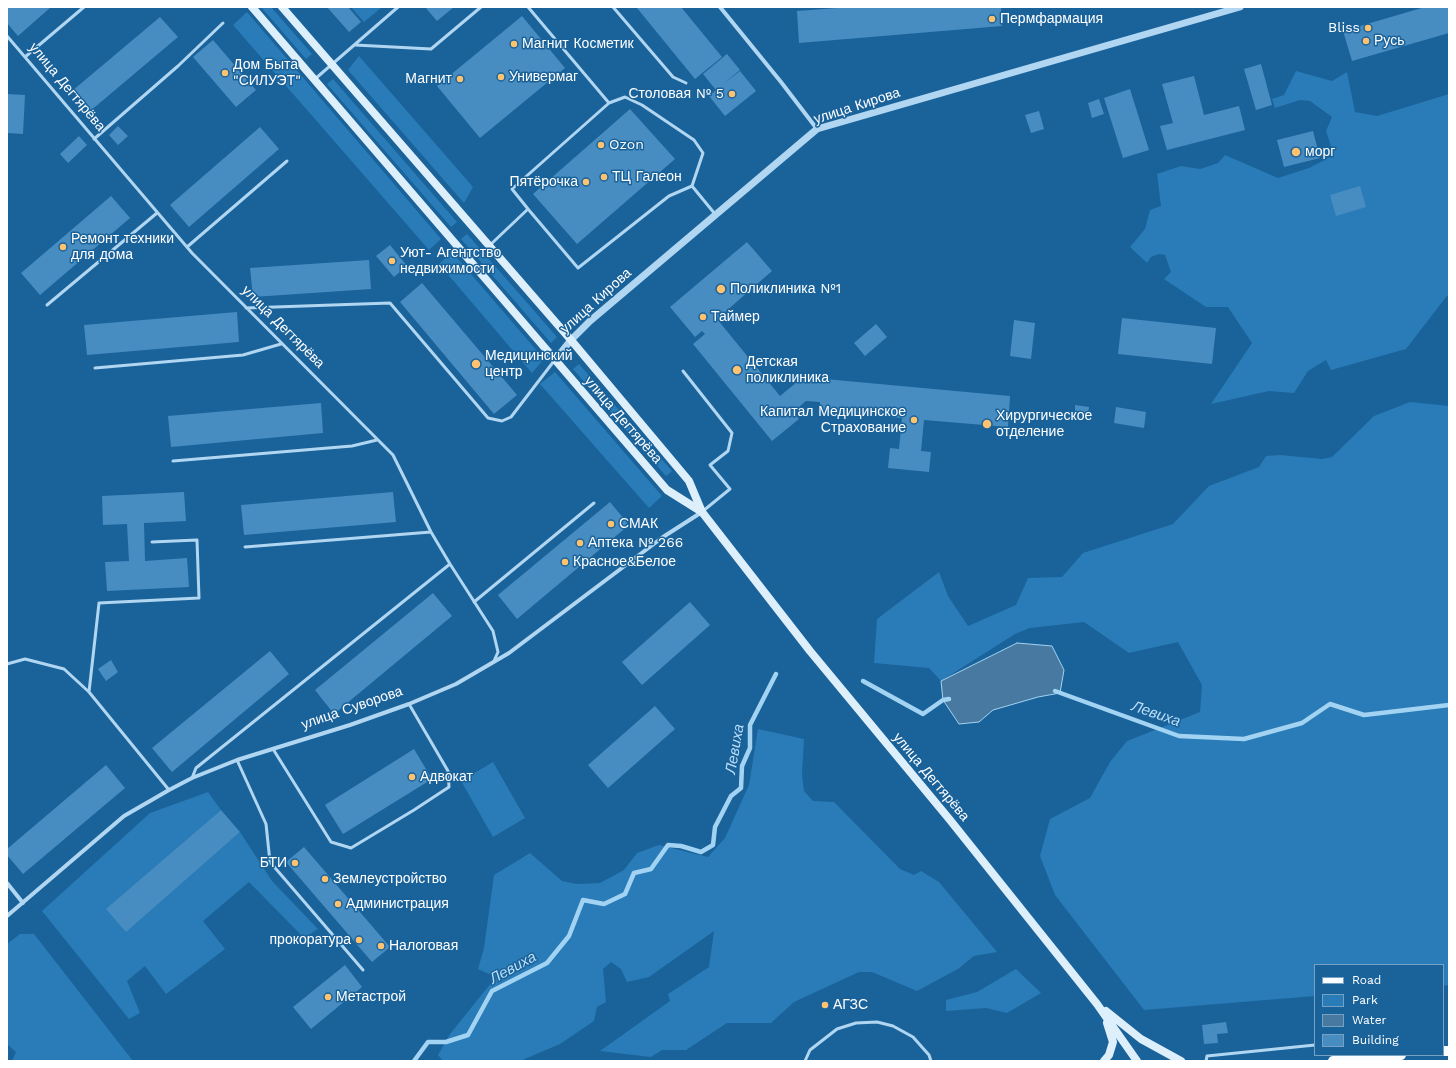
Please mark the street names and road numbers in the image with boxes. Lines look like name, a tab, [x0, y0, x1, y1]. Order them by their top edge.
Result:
street label: улица Дегтярёва	[25, 39, 109, 135]
street label: улица Кирова	[812, 84, 902, 128]
street label: улица Кирова	[557, 265, 635, 337]
street label: улица Дегтярёва	[238, 282, 328, 372]
street label: улица Дегтярёва	[580, 373, 666, 467]
street label: улица Суворова	[299, 683, 405, 733]
street label: улица Дегтярёва	[889, 729, 973, 825]

